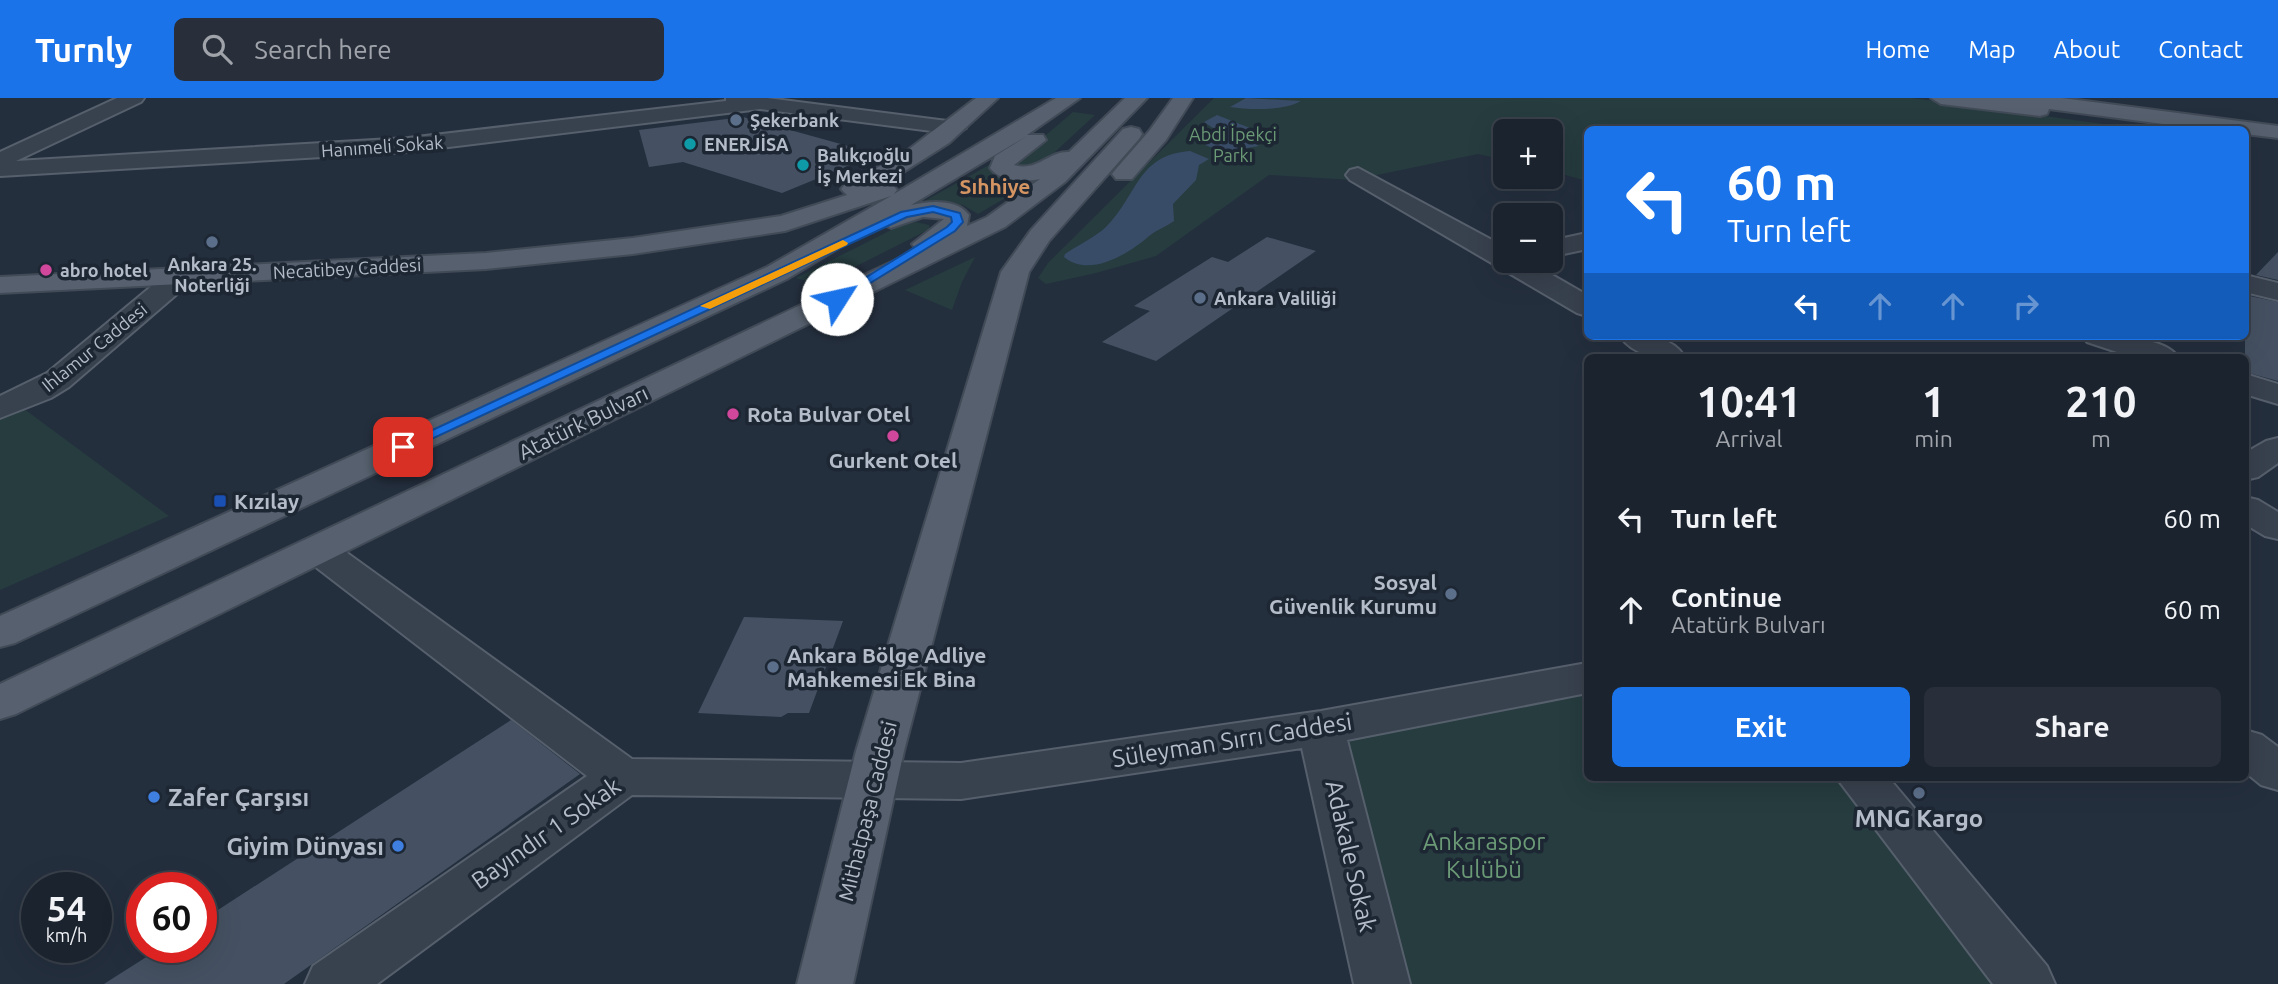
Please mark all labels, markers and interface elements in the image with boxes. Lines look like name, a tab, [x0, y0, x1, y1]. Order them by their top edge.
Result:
search box	[174, 18, 664, 81]
icon: search	[198, 30, 236, 68]
text: Turnly	[35, 31, 132, 68]
text: Search here	[254, 35, 392, 64]
text: Home	[1865, 36, 1930, 63]
text: Map	[1968, 36, 2015, 63]
text: About	[2053, 36, 2120, 63]
text: Contact	[2158, 36, 2243, 63]
place label: Şekerbank	[750, 110, 839, 131]
marker: Şekerbank	[728, 112, 744, 128]
map controls	[1493, 119, 1563, 273]
button: +	[1493, 119, 1563, 189]
park label: Abdi İpekçi Parkı	[1189, 124, 1277, 165]
street label: Hanımeli Sokak	[320, 132, 444, 160]
place label: ENERJİSA	[704, 134, 789, 154]
marker: ENERJİSA	[682, 136, 698, 152]
place label: Balıkçıoğlu İş Merkezi	[817, 145, 910, 187]
icon: left	[1612, 154, 1703, 245]
text: 60 m	[1727, 154, 1836, 209]
marker: Balıkçıoğlu İş Merkezi	[795, 157, 811, 173]
district label: Sıhhiye	[960, 174, 1030, 198]
button: −	[1493, 203, 1563, 273]
text: Turn left	[1727, 212, 1851, 248]
marker: Ankara 25. Noterliği	[204, 234, 220, 250]
place label: Ankara 25. Noterliği	[168, 254, 256, 295]
street label: Necatibey Caddesi	[272, 254, 422, 282]
place label: abro hotel	[60, 260, 148, 280]
marker: abro hotel	[38, 262, 54, 278]
position arrow	[800, 262, 874, 336]
icon: left	[1788, 287, 1826, 325]
icon: ahead	[1861, 287, 1899, 325]
icon: ahead	[1934, 287, 1972, 325]
icon: right	[2007, 287, 2045, 325]
place label: Ankara Valiliği	[1214, 288, 1336, 308]
marker: Ankara Valiliği	[1192, 290, 1208, 306]
street label: Ihlamur Caddesi	[38, 299, 150, 395]
text: 10:41	[1697, 378, 1802, 425]
text: 1	[1922, 378, 1945, 425]
text: 210	[2065, 378, 2136, 425]
street label: Atatürk Bulvarı	[514, 380, 652, 464]
place label: Rota Bulvar Otel	[747, 402, 910, 426]
marker: Rota Bulvar Otel	[725, 406, 741, 422]
pin	[373, 417, 433, 477]
text: Arrival	[1716, 426, 1783, 451]
text: min	[1914, 426, 1953, 451]
text: m	[2091, 426, 2111, 451]
icon: arrive	[384, 428, 422, 466]
marker: Gurkent Otel	[885, 428, 901, 444]
place label: Gurkent Otel	[829, 448, 957, 472]
place label: Kızılay	[234, 489, 299, 513]
marker: Kızılay	[212, 493, 228, 509]
icon: left	[1612, 500, 1650, 538]
text: Turn left	[1671, 504, 1777, 533]
text: 60 m	[2163, 504, 2221, 533]
place label: Sosyal Güvenlik Kurumu	[1269, 570, 1437, 618]
text: Continue	[1671, 583, 1782, 612]
marker: Sosyal Güvenlik Kurumu	[1443, 586, 1459, 602]
icon: ahead	[1612, 591, 1650, 629]
text: 60 m	[2163, 595, 2221, 624]
text: Atatürk Bulvarı	[1671, 612, 1826, 637]
place label: Ankara Bölge Adliye Mahkemesi Ek Bina	[787, 643, 986, 691]
marker: Ankara Bölge Adliye Mahkemesi Ek Bina	[765, 659, 781, 675]
button: Exit	[1612, 687, 1910, 767]
button: Share	[1924, 687, 2221, 767]
street label: Süleyman Sırrı Caddesi	[1110, 708, 1354, 772]
street label: Mithatpaşa Caddesi	[833, 719, 901, 903]
street label: Bayındır 1 Sokak	[466, 772, 626, 894]
street label: Adakale Sokak	[1320, 778, 1382, 934]
place label: Zafer Çarşısı	[168, 784, 309, 811]
marker: MNG Kargo	[1911, 785, 1927, 801]
marker: Zafer Çarşısı	[146, 789, 162, 805]
place label: MNG Kargo	[1855, 805, 1983, 832]
park label: Ankaraspor Kulübü	[1423, 828, 1545, 883]
place label: Giyim Dünyası	[226, 833, 384, 860]
marker: Giyim Dünyası	[390, 838, 406, 854]
speed limit sign: 60	[126, 872, 217, 963]
text: 54	[47, 888, 86, 928]
text: km/h	[46, 925, 87, 945]

